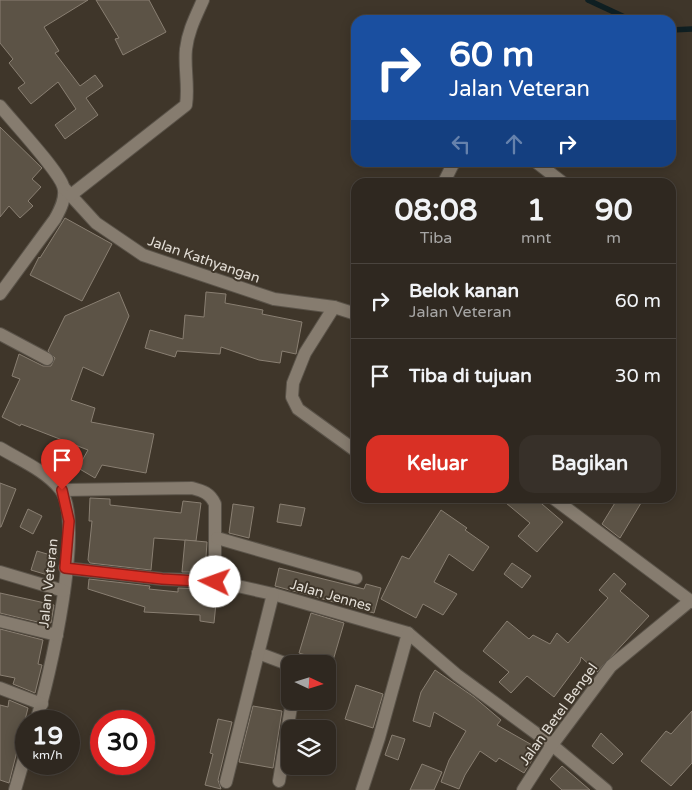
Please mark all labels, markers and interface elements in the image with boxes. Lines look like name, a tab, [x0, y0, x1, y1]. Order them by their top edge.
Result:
text: 60 m	[449, 34, 534, 76]
icon: right	[366, 35, 431, 100]
text: Jalan Veteran	[449, 76, 590, 102]
icon: left	[447, 130, 475, 158]
icon: ahead	[500, 130, 528, 158]
icon: right	[553, 130, 581, 158]
text: 08:08	[394, 192, 478, 229]
text: 1	[527, 192, 546, 229]
text: 90	[595, 192, 633, 229]
text: Tiba	[420, 228, 452, 248]
text: mnt	[521, 228, 551, 248]
text: m	[606, 228, 621, 248]
street label: Jalan Kathyangan	[145, 232, 262, 287]
text: Belok kanan	[409, 280, 519, 302]
icon: right	[366, 287, 394, 315]
text: 60 m	[615, 290, 661, 312]
text: Jalan Veteran	[409, 302, 512, 322]
icon: arrive	[366, 362, 394, 390]
text: Tiba di tujuan	[409, 365, 532, 387]
text: 30 m	[615, 365, 661, 387]
button: Keluar	[366, 435, 509, 493]
button: Bagikan	[519, 435, 661, 493]
pin	[41, 439, 83, 490]
icon: arrive	[48, 446, 76, 474]
street label: Jalan Veteran	[35, 538, 62, 629]
position arrow	[188, 555, 240, 607]
street label: Jalan Jennes	[288, 576, 374, 615]
north arrow	[281, 655, 336, 710]
map controls	[281, 655, 336, 775]
street label: Jalan Betel Bengel	[516, 660, 601, 769]
speed limit sign: 30	[90, 710, 155, 775]
button: layers	[281, 720, 336, 775]
text: 19	[32, 721, 63, 751]
text: km/h	[32, 748, 63, 762]

